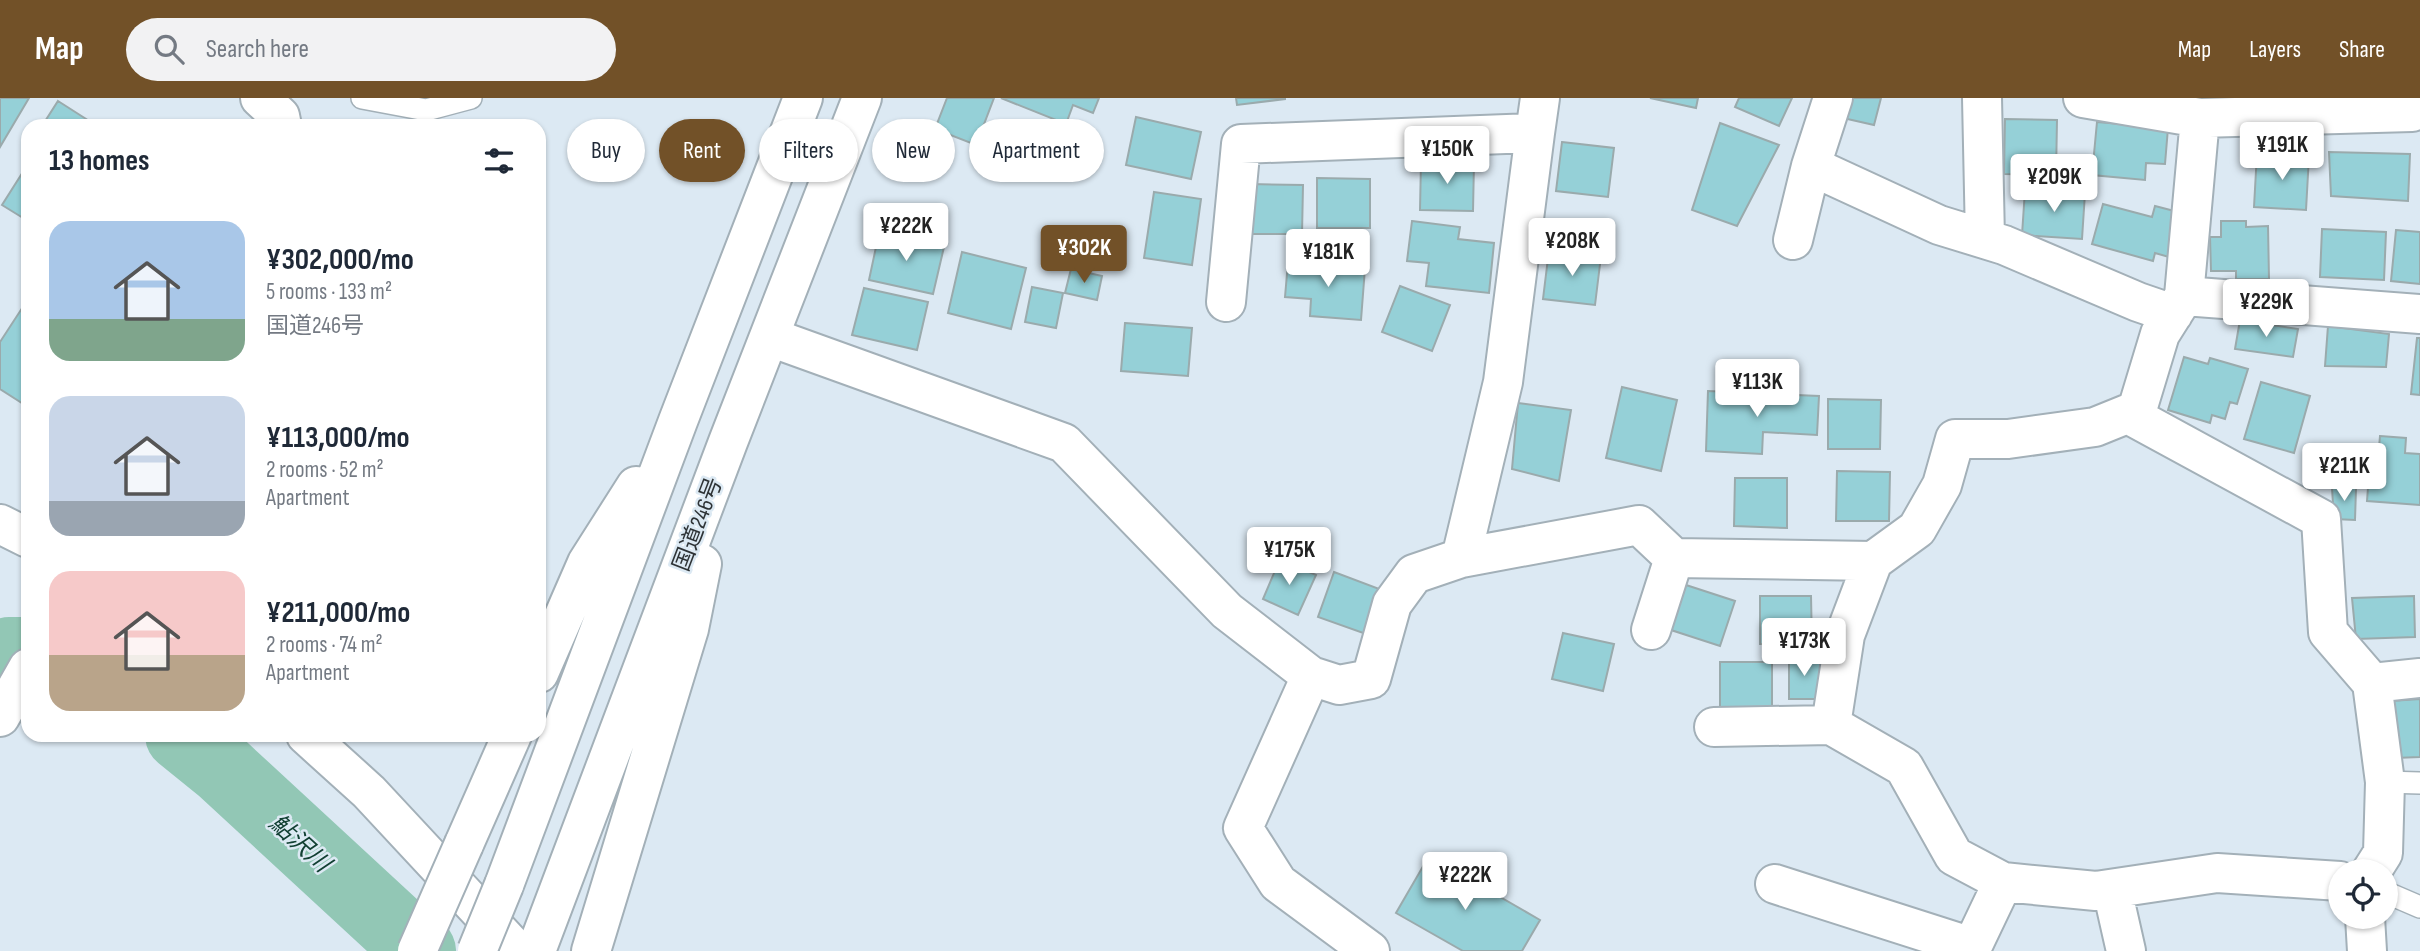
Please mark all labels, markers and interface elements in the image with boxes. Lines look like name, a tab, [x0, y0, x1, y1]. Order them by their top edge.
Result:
search box	[126, 18, 616, 81]
text: Map	[35, 29, 84, 69]
icon: search	[150, 30, 188, 68]
text: Search here	[206, 34, 309, 65]
text: Map	[2178, 35, 2211, 64]
text: Layers	[2249, 35, 2301, 64]
text: Share	[2339, 35, 2385, 64]
chip: Buy	[567, 119, 645, 182]
chip: Rent	[659, 119, 745, 182]
chip: Filters	[759, 119, 858, 182]
chip: New	[872, 119, 955, 182]
chip: Apartment	[969, 119, 1104, 182]
pin: ¥191K	[2233, 122, 2331, 182]
pin: ¥150K	[1398, 126, 1496, 186]
text: ¥191K	[2256, 131, 2308, 159]
text: ¥150K	[1420, 135, 1474, 163]
icon: filters	[480, 142, 518, 180]
text: 13 homes	[49, 143, 150, 179]
pin: ¥209K	[2005, 155, 2103, 214]
text: ¥209K	[2026, 163, 2082, 191]
pin: ¥222K	[857, 204, 955, 263]
text: ¥222K	[879, 212, 933, 240]
pin: ¥208K	[1523, 218, 1621, 278]
pin: ¥302K	[1035, 226, 1133, 285]
text: ¥208K	[1544, 227, 1600, 255]
pin: ¥181K	[1279, 230, 1377, 289]
text: ¥302K	[1057, 234, 1111, 262]
text: ¥181K	[1302, 238, 1354, 266]
text: ¥302,000/mo	[266, 242, 414, 278]
icon: home	[105, 249, 189, 333]
text: 5 rooms · 133 m²	[266, 278, 392, 306]
pin: ¥229K	[2217, 280, 2315, 339]
text: ¥229K	[2239, 288, 2293, 316]
text: 国道246号	[266, 312, 364, 340]
pin: ¥113K	[1708, 360, 1806, 419]
text: ¥113K	[1731, 368, 1783, 396]
text: ¥113,000/mo	[266, 420, 410, 456]
icon: home	[105, 424, 189, 508]
pin: ¥211K	[2295, 444, 2393, 503]
text: ¥211K	[2318, 452, 2370, 480]
text: 2 rooms · 52 m²	[266, 456, 384, 484]
street label: 国道246号	[667, 474, 729, 575]
text: Apartment	[266, 484, 350, 512]
pin: ¥175K	[1240, 528, 1338, 587]
text: ¥175K	[1263, 536, 1315, 564]
text: ¥211,000/mo	[266, 595, 410, 631]
icon: home	[105, 599, 189, 683]
pin: ¥173K	[1755, 618, 1853, 678]
text: ¥173K	[1778, 627, 1830, 655]
text: 2 rooms · 74 m²	[266, 631, 383, 659]
text: Apartment	[266, 659, 350, 687]
water label: 鮎沢川	[263, 809, 338, 880]
pin: ¥222K	[1416, 852, 1514, 912]
map controls	[2328, 859, 2398, 929]
button: locate	[2328, 859, 2398, 929]
text: ¥222K	[1438, 861, 1492, 889]

